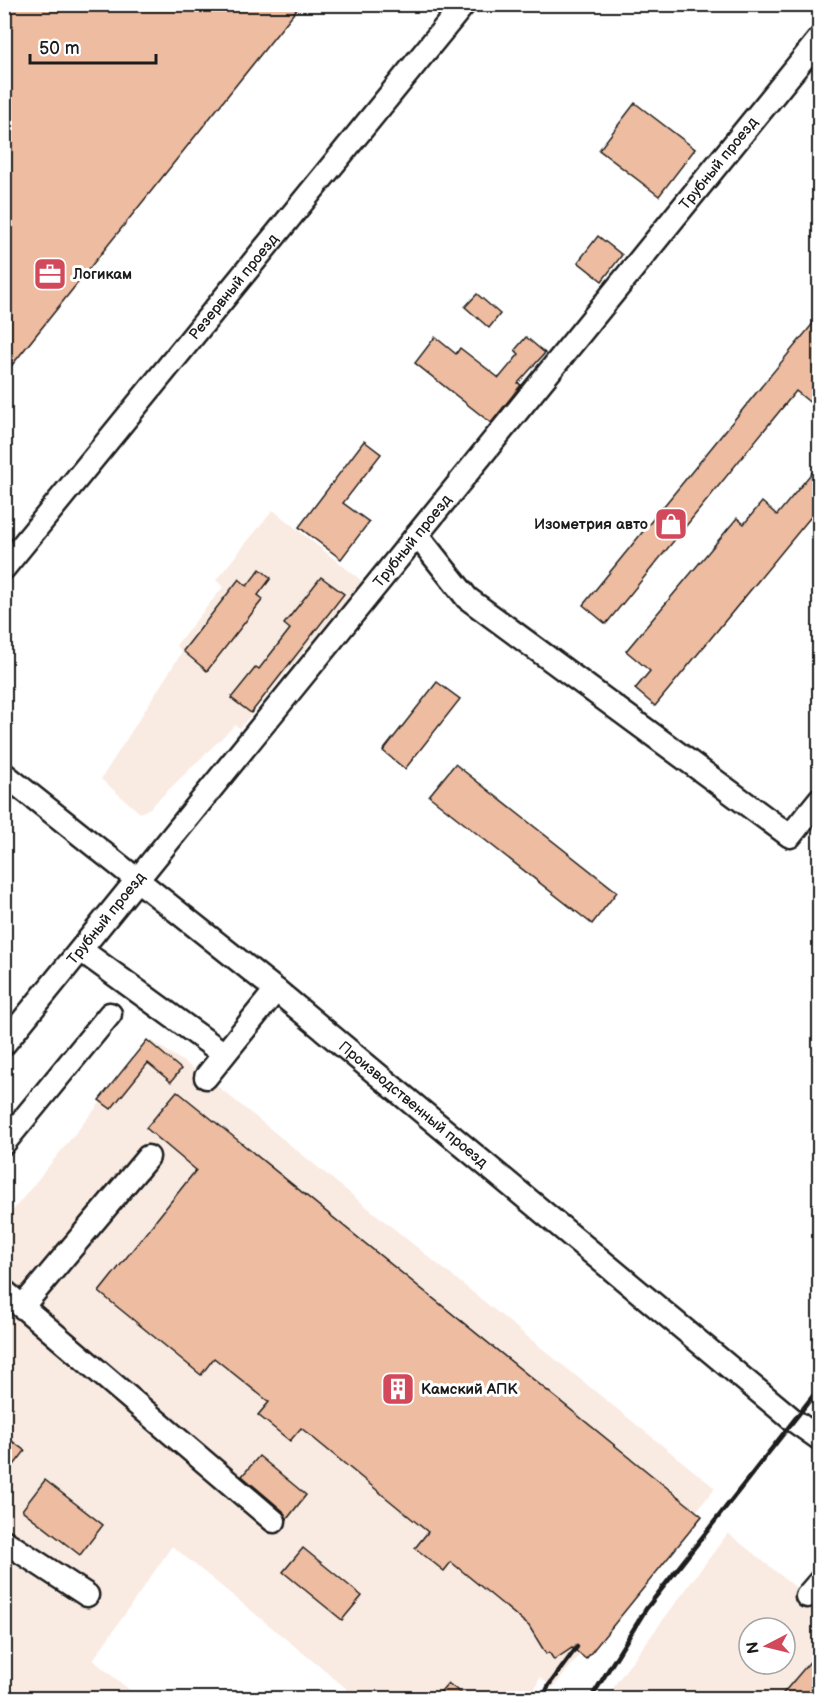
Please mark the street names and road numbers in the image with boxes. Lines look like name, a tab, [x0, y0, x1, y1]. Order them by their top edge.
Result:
street label: Трубный проезд	[675, 113, 762, 214]
street label: Резервный проезд	[185, 230, 282, 344]
street label: Трубный проезд	[369, 490, 455, 591]
street label: Трубный проезд	[63, 868, 149, 968]
street label: Производственный проезд	[335, 1037, 492, 1172]

